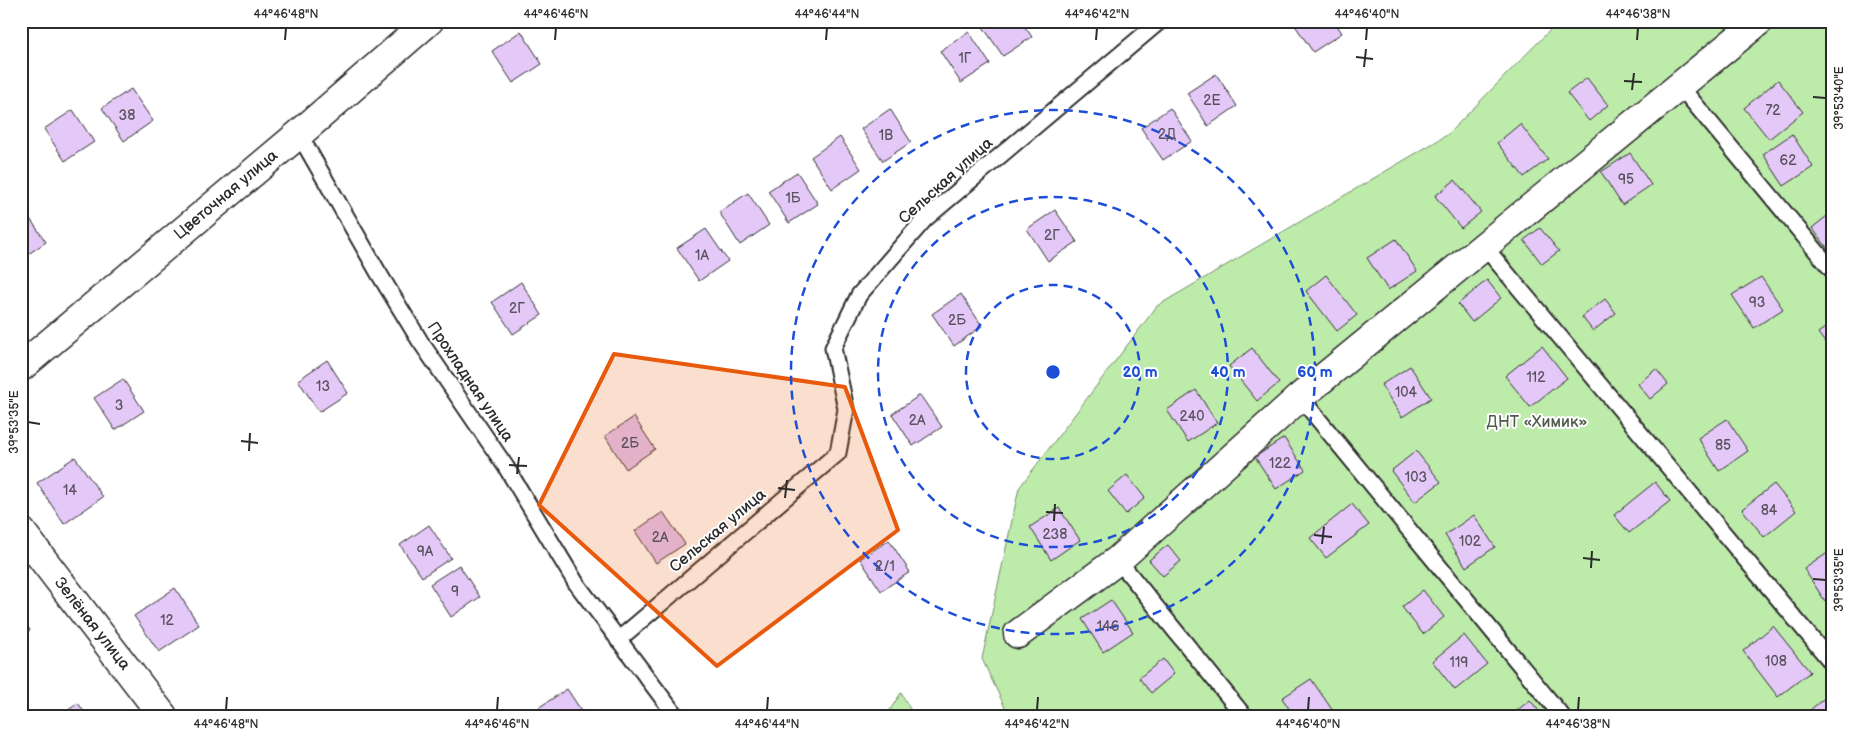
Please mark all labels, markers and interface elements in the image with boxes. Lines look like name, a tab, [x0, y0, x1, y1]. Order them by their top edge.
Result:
text: 44°46'48"N	[254, 7, 318, 22]
text: 44°46'46"N	[523, 7, 589, 22]
text: 44°46'44"N	[794, 7, 860, 22]
text: 44°46'42"N	[1065, 7, 1129, 22]
text: 44°46'40"N	[1335, 7, 1399, 22]
text: 44°46'38"N	[1606, 7, 1670, 22]
house number: 1Г	[958, 50, 972, 67]
text: 39°53'40"E	[1832, 66, 1847, 130]
house number: 2Е	[1203, 92, 1221, 109]
house number: 72	[1765, 102, 1781, 119]
house number: 38	[119, 107, 135, 124]
house number: 2Д	[1158, 126, 1176, 143]
house number: 1В	[879, 127, 893, 144]
street label: Сельская улица	[895, 134, 997, 228]
street label: Цветочная улица	[170, 146, 282, 244]
house number: 62	[1780, 152, 1797, 169]
house number: 95	[1618, 171, 1634, 188]
house number: 1Б	[785, 190, 801, 207]
house number: 2Г	[1044, 227, 1060, 244]
house number: 1А	[695, 247, 709, 264]
house number: 93	[1749, 294, 1765, 311]
house number: 2Г	[509, 300, 525, 317]
house number: 2Б	[948, 312, 966, 329]
street label: Прохладная улица	[423, 318, 518, 446]
centre of rings	[1044, 363, 1062, 381]
text: 20 m	[1123, 363, 1158, 382]
text: 40 m	[1210, 363, 1246, 382]
text: 60 m	[1297, 363, 1333, 382]
house number: 112	[1526, 369, 1546, 386]
house number: 13	[316, 378, 330, 395]
house number: 104	[1395, 384, 1418, 401]
text: 39°53'35"E	[7, 390, 22, 454]
house number: 3	[115, 397, 123, 414]
house number: 240	[1180, 408, 1204, 425]
house number: 2А	[909, 412, 926, 429]
park label: ДНТ «Химик»	[1487, 413, 1587, 432]
house number: 2Б	[621, 435, 639, 452]
house number: 85	[1715, 437, 1731, 454]
house number: 122	[1269, 455, 1292, 472]
house number: 103	[1405, 469, 1427, 486]
house number: 14	[63, 482, 77, 499]
street label: Сельская улица	[666, 485, 770, 577]
house number: 84	[1761, 502, 1778, 519]
house number: 238	[1043, 526, 1067, 543]
house number: 2А	[652, 529, 669, 546]
house number: 102	[1459, 533, 1482, 550]
house number: 9А	[417, 543, 434, 560]
text: 39°53'35"E	[1832, 548, 1847, 612]
house number: 2/1	[875, 558, 895, 575]
street label: Зелёная улица	[50, 574, 134, 674]
house number: 9	[451, 583, 459, 600]
house number: 12	[160, 612, 175, 629]
house number: 146	[1097, 618, 1120, 635]
house number: 108	[1765, 653, 1787, 670]
house number: 119	[1450, 654, 1468, 671]
text: 44°46'48"N	[194, 717, 258, 732]
text: 44°46'46"N	[464, 717, 530, 732]
text: 44°46'44"N	[734, 717, 800, 732]
text: 44°46'42"N	[1005, 717, 1069, 732]
text: 44°46'40"N	[1276, 717, 1340, 732]
text: 44°46'38"N	[1546, 717, 1610, 732]

